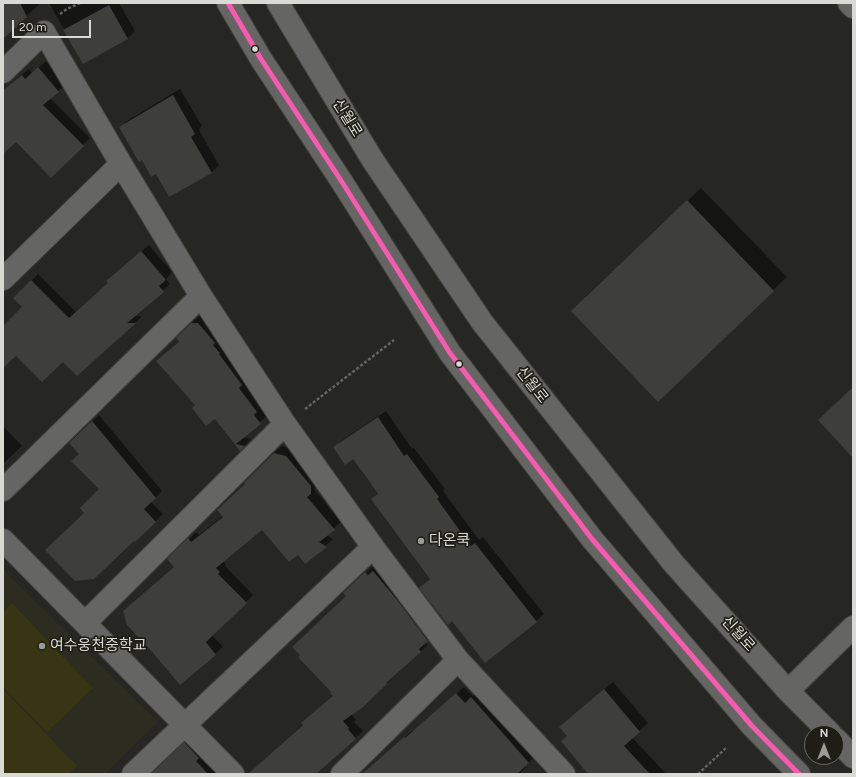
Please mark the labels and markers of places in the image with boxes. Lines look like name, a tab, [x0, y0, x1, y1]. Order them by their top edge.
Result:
unlabelled marker	[250, 44, 260, 54]
unlabelled marker	[454, 359, 464, 369]
place label: 다온쿡	[429, 532, 470, 550]
marker: 다온쿡	[416, 536, 426, 546]
place label: 여수웅천중학교	[50, 637, 147, 655]
marker: 여수웅천중학교	[37, 641, 47, 651]

